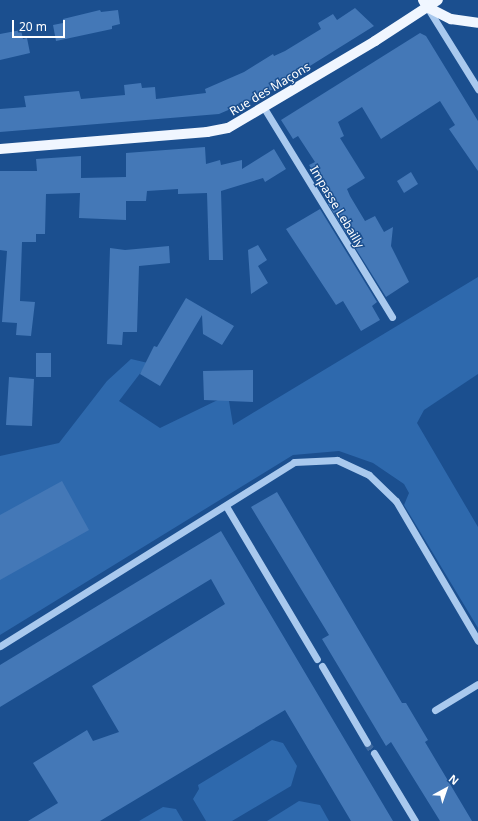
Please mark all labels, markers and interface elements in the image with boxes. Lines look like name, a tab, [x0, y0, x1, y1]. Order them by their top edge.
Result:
scale bar	[14, 12, 67, 38]
text: 20 m	[19, 18, 47, 35]
street label: Rue des Maçons	[227, 59, 313, 119]
street label: Impasse Lebailly	[307, 163, 367, 251]
north arrow	[426, 769, 466, 809]
text: N	[446, 771, 462, 788]

